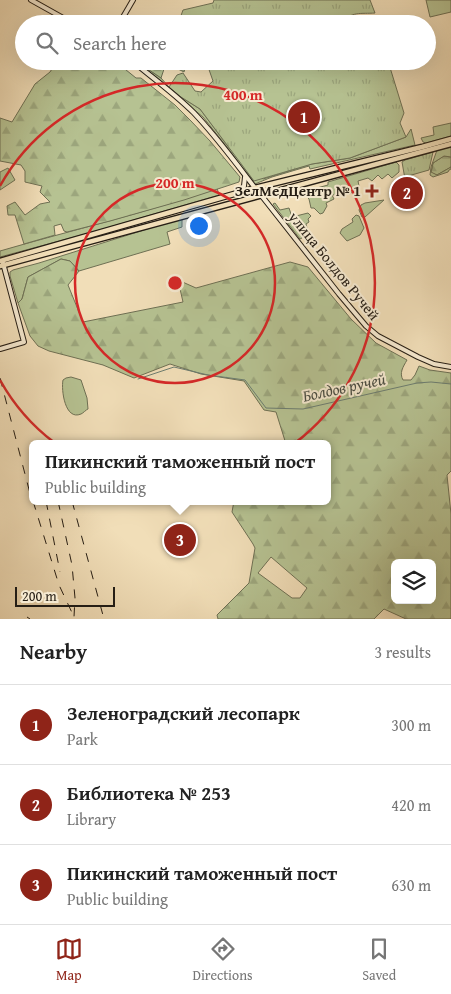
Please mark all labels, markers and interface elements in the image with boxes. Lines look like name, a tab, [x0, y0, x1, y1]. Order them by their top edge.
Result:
search box	[15, 15, 436, 70]
icon: search	[33, 29, 61, 57]
text: Search here	[73, 29, 167, 57]
text: 400 m	[223, 84, 263, 105]
pin: 1	[288, 98, 320, 136]
text: 200 m	[155, 172, 195, 193]
pin: 2	[391, 174, 423, 212]
place label: ЗелМедЦентр № 1	[235, 180, 361, 201]
marker: ЗелМедЦентр № 1	[365, 184, 379, 198]
street label: улица Болдов Ручей	[283, 206, 385, 325]
your location	[186, 213, 212, 239]
centre of rings	[166, 274, 184, 292]
water label: Болдов ручей	[300, 366, 388, 408]
popup	[29, 440, 331, 505]
text: Пикинский таможенный пост	[45, 447, 315, 475]
text: Public building	[45, 475, 146, 499]
pin: 3	[164, 521, 196, 559]
map controls	[391, 559, 436, 604]
button: layers	[391, 559, 436, 604]
scale bar	[15, 584, 115, 607]
text: 200 m	[22, 586, 57, 606]
text: Nearby	[20, 636, 87, 667]
text: 3 results	[374, 640, 431, 664]
text: Зеленоградский лесопарк	[67, 699, 300, 727]
text: 1	[32, 713, 40, 737]
text: 300 m	[391, 713, 431, 737]
text: Park	[67, 727, 98, 751]
text: Библиотека № 253	[67, 779, 231, 807]
text: 2	[32, 793, 40, 817]
text: 420 m	[391, 793, 431, 817]
text: Library	[67, 807, 116, 831]
text: Пикинский таможенный пост	[67, 859, 337, 887]
text: 3	[32, 873, 40, 897]
text: 630 m	[391, 873, 431, 897]
text: Public building	[67, 887, 168, 911]
tab: Map	[55, 935, 83, 985]
tab: Directions	[192, 935, 253, 985]
tab: Saved	[362, 935, 396, 985]

